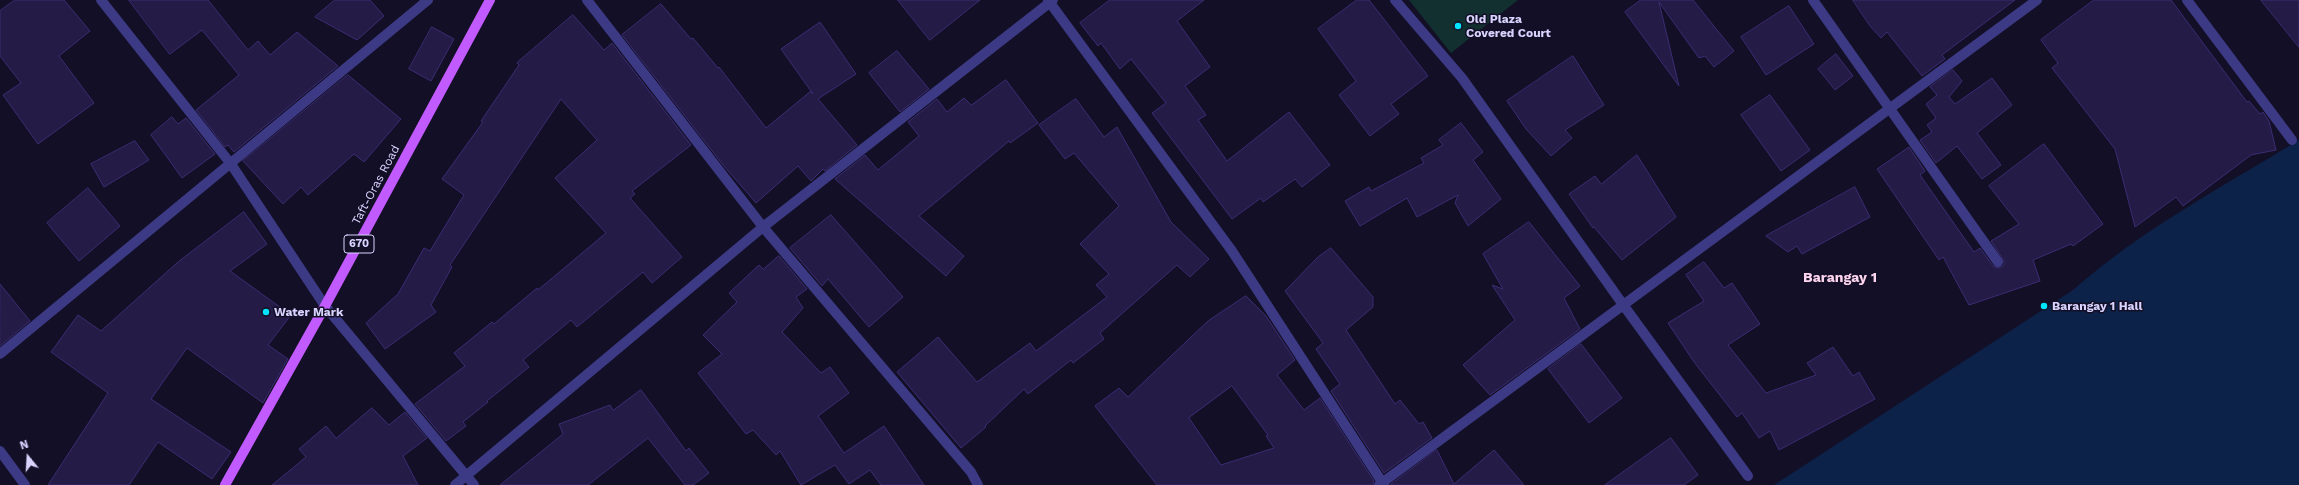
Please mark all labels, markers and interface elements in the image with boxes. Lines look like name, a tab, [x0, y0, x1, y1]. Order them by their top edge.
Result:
place label: Old Plaza Covered Court	[1466, 12, 1551, 40]
marker: Old Plaza Covered Court	[1453, 21, 1463, 31]
street label: Taft-Oras Road	[349, 143, 403, 227]
road number: 670	[344, 235, 374, 253]
district label: Barangay 1	[1803, 270, 1877, 286]
place label: Barangay 1 Hall	[2052, 299, 2142, 313]
marker: Barangay 1 Hall	[2039, 301, 2049, 311]
place label: Water Mark	[274, 305, 343, 319]
marker: Water Mark	[261, 307, 271, 317]
north arrow	[8, 437, 48, 477]
text: N	[18, 438, 30, 453]

